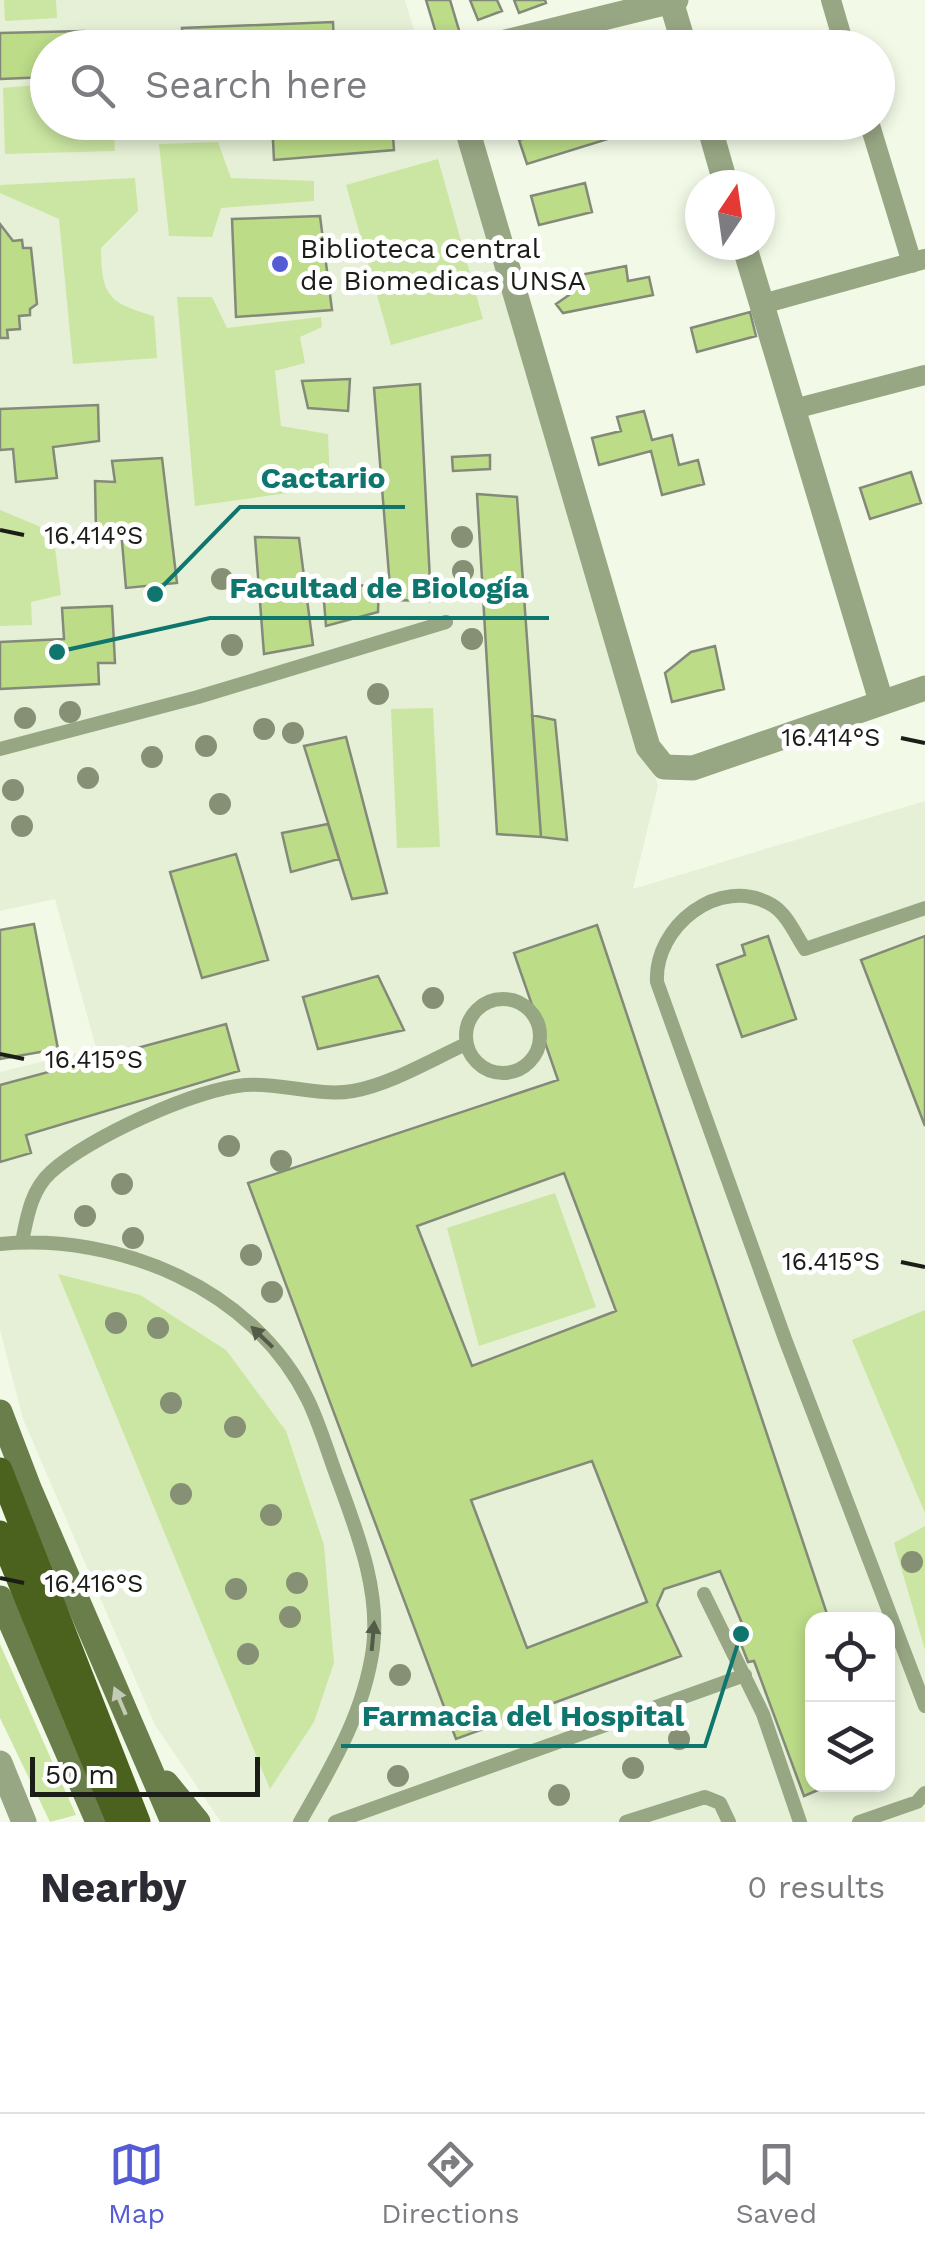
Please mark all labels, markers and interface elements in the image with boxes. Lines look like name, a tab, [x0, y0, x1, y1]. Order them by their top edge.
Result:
search box	[30, 30, 895, 140]
icon: search	[65, 58, 120, 113]
text: Search here	[145, 63, 368, 107]
north arrow	[685, 170, 775, 260]
place label: Biblioteca central de Biomedicas UNSA	[300, 232, 586, 297]
marker: Biblioteca central de Biomedicas UNSA	[269, 253, 291, 275]
callout: Cactario	[240, 447, 405, 507]
text: Cactario	[260, 460, 386, 495]
text: 16.414°S	[45, 521, 143, 550]
callout: Facultad de Biología	[210, 558, 549, 618]
text: Facultad de Biología	[229, 570, 529, 605]
text: 16.414°S	[782, 723, 880, 752]
text: 16.415°S	[45, 1045, 143, 1074]
text: 16.415°S	[782, 1247, 880, 1276]
one-way arrow	[251, 1326, 275, 1349]
text: 16.416°S	[45, 1569, 143, 1598]
map controls	[805, 1612, 895, 1792]
button: locate	[805, 1612, 895, 1702]
one-way arrow	[365, 1619, 381, 1651]
one-way arrow	[112, 1686, 128, 1716]
callout: Farmacia del Hospital	[341, 1686, 705, 1746]
text: Farmacia del Hospital	[362, 1698, 684, 1733]
button: layers	[805, 1702, 895, 1792]
scale bar	[30, 1752, 260, 1796]
text: 50 m	[45, 1758, 115, 1791]
text: Nearby	[40, 1863, 187, 1912]
text: 0 results	[747, 1868, 885, 1906]
tab: Map	[108, 2137, 165, 2230]
tab: Directions	[381, 2137, 520, 2230]
tab: Saved	[736, 2137, 817, 2230]

